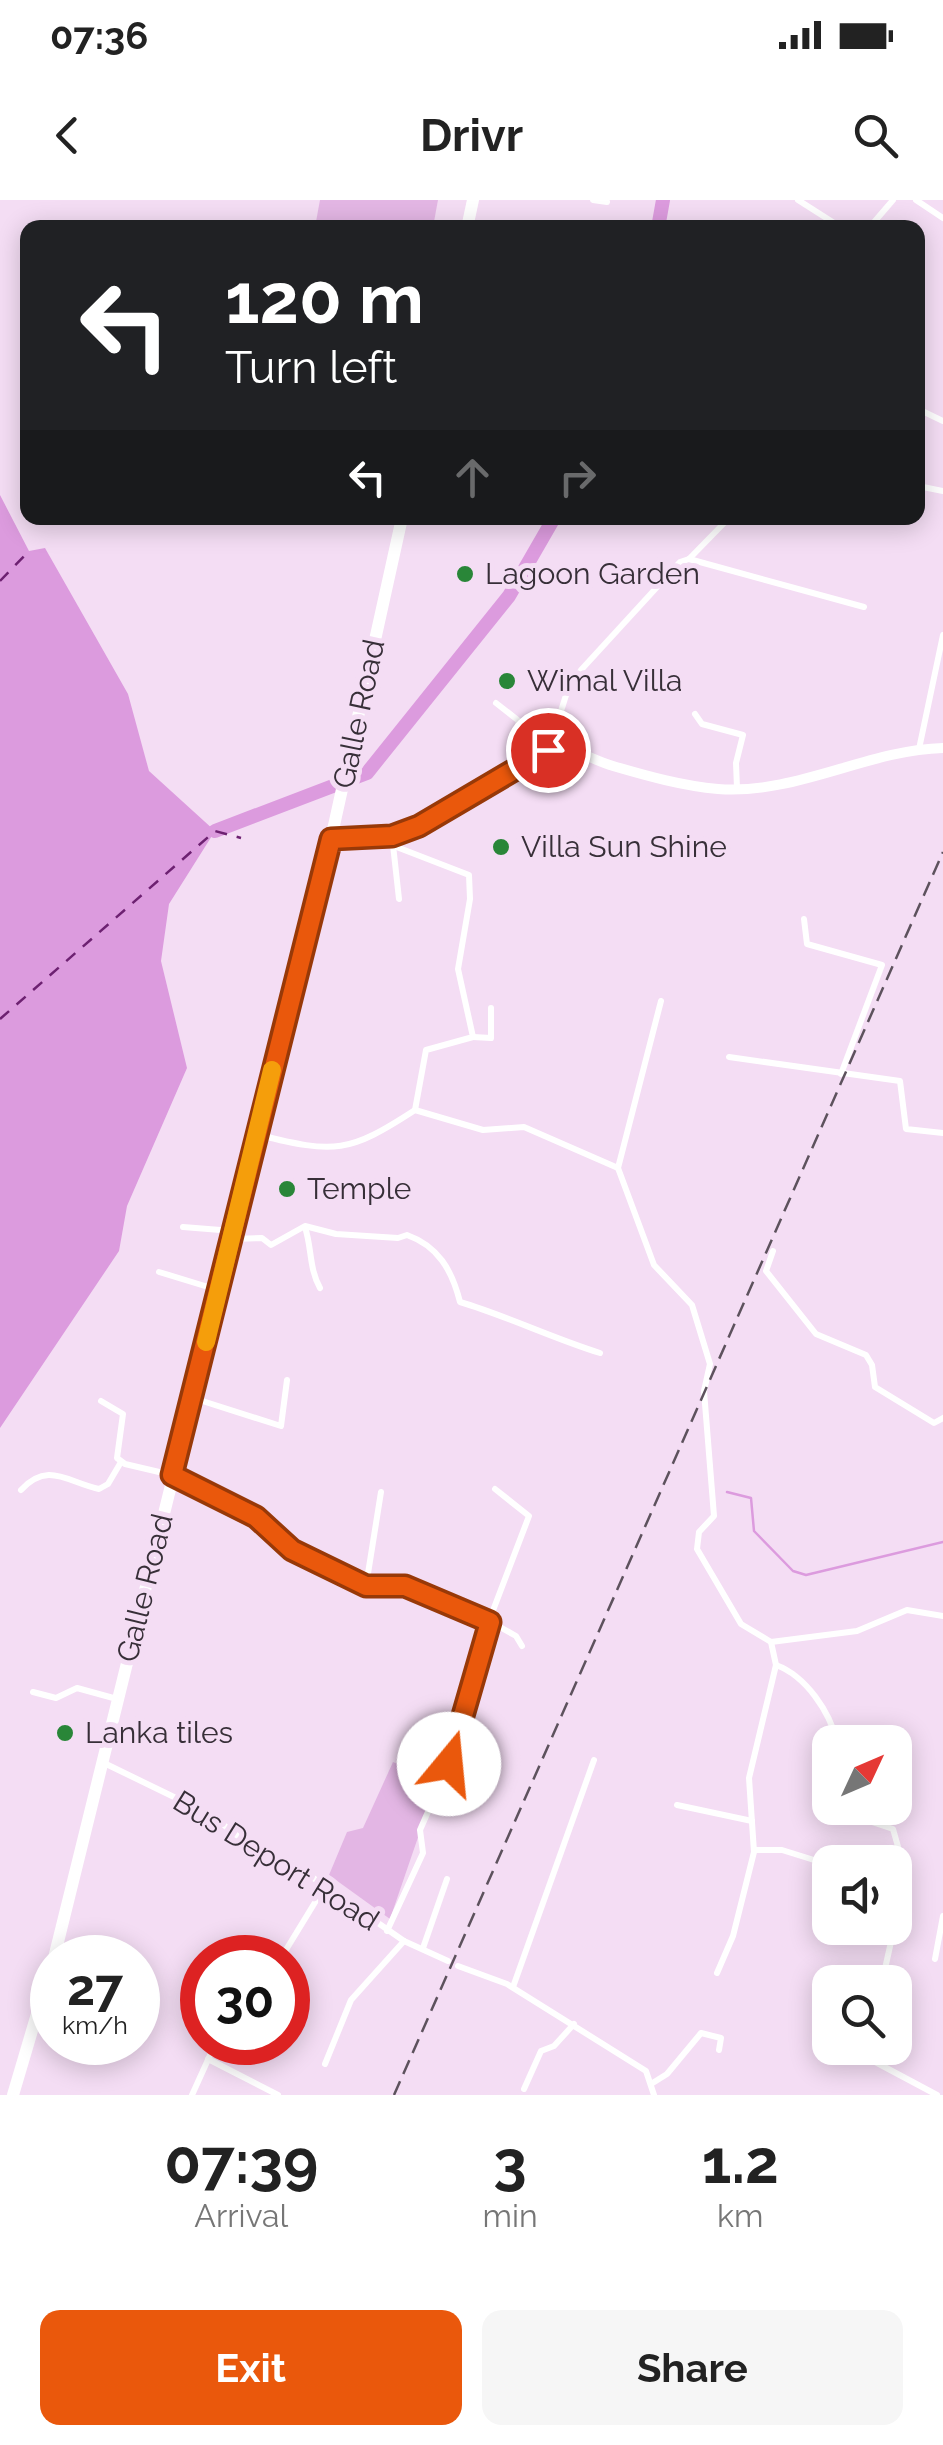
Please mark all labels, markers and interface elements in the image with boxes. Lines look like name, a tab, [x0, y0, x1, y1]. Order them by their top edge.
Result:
text: 07:36	[50, 13, 148, 58]
icon: back	[40, 108, 95, 163]
icon: search	[848, 108, 903, 163]
text: Drivr	[420, 109, 523, 162]
text: 120 m	[225, 257, 424, 339]
icon: left	[60, 260, 190, 390]
text: Turn left	[225, 341, 397, 394]
icon: left	[340, 450, 395, 505]
icon: ahead	[445, 450, 500, 505]
icon: right	[550, 450, 605, 505]
place label: Lagoon Garden	[485, 556, 700, 591]
marker: Lagoon Garden	[454, 563, 476, 585]
street label: Galle Road	[326, 636, 391, 792]
place label: Wimal Villa	[527, 663, 682, 698]
marker: Wimal Villa	[496, 670, 518, 692]
pin	[506, 708, 591, 793]
icon: arrive	[521, 723, 576, 778]
place label: Villa Sun Shine	[521, 829, 727, 864]
marker: Villa Sun Shine	[490, 836, 512, 858]
place label: Temple	[307, 1171, 411, 1206]
marker: Temple	[276, 1178, 298, 1200]
street label: Galle Road	[109, 1510, 180, 1666]
position arrow	[397, 1712, 501, 1816]
place label: Lanka tiles	[85, 1715, 233, 1750]
marker: Lanka tiles	[54, 1722, 76, 1744]
north arrow	[812, 1725, 912, 1825]
map controls	[812, 1725, 912, 2065]
street label: Bus Deport Road	[167, 1783, 385, 1938]
button: sound	[812, 1845, 912, 1945]
speed limit sign: 30	[180, 1935, 310, 2065]
text: 27	[67, 1958, 123, 2017]
button: search	[812, 1965, 912, 2065]
text: km/h	[62, 2010, 128, 2040]
text: 07:39	[164, 2127, 318, 2197]
text: 3	[493, 2127, 527, 2197]
text: 1.2	[702, 2127, 779, 2197]
text: Arrival	[194, 2197, 288, 2234]
text: min	[483, 2197, 538, 2234]
text: km	[717, 2197, 763, 2234]
button: Exit	[40, 2310, 462, 2425]
button: Share	[482, 2310, 903, 2425]

